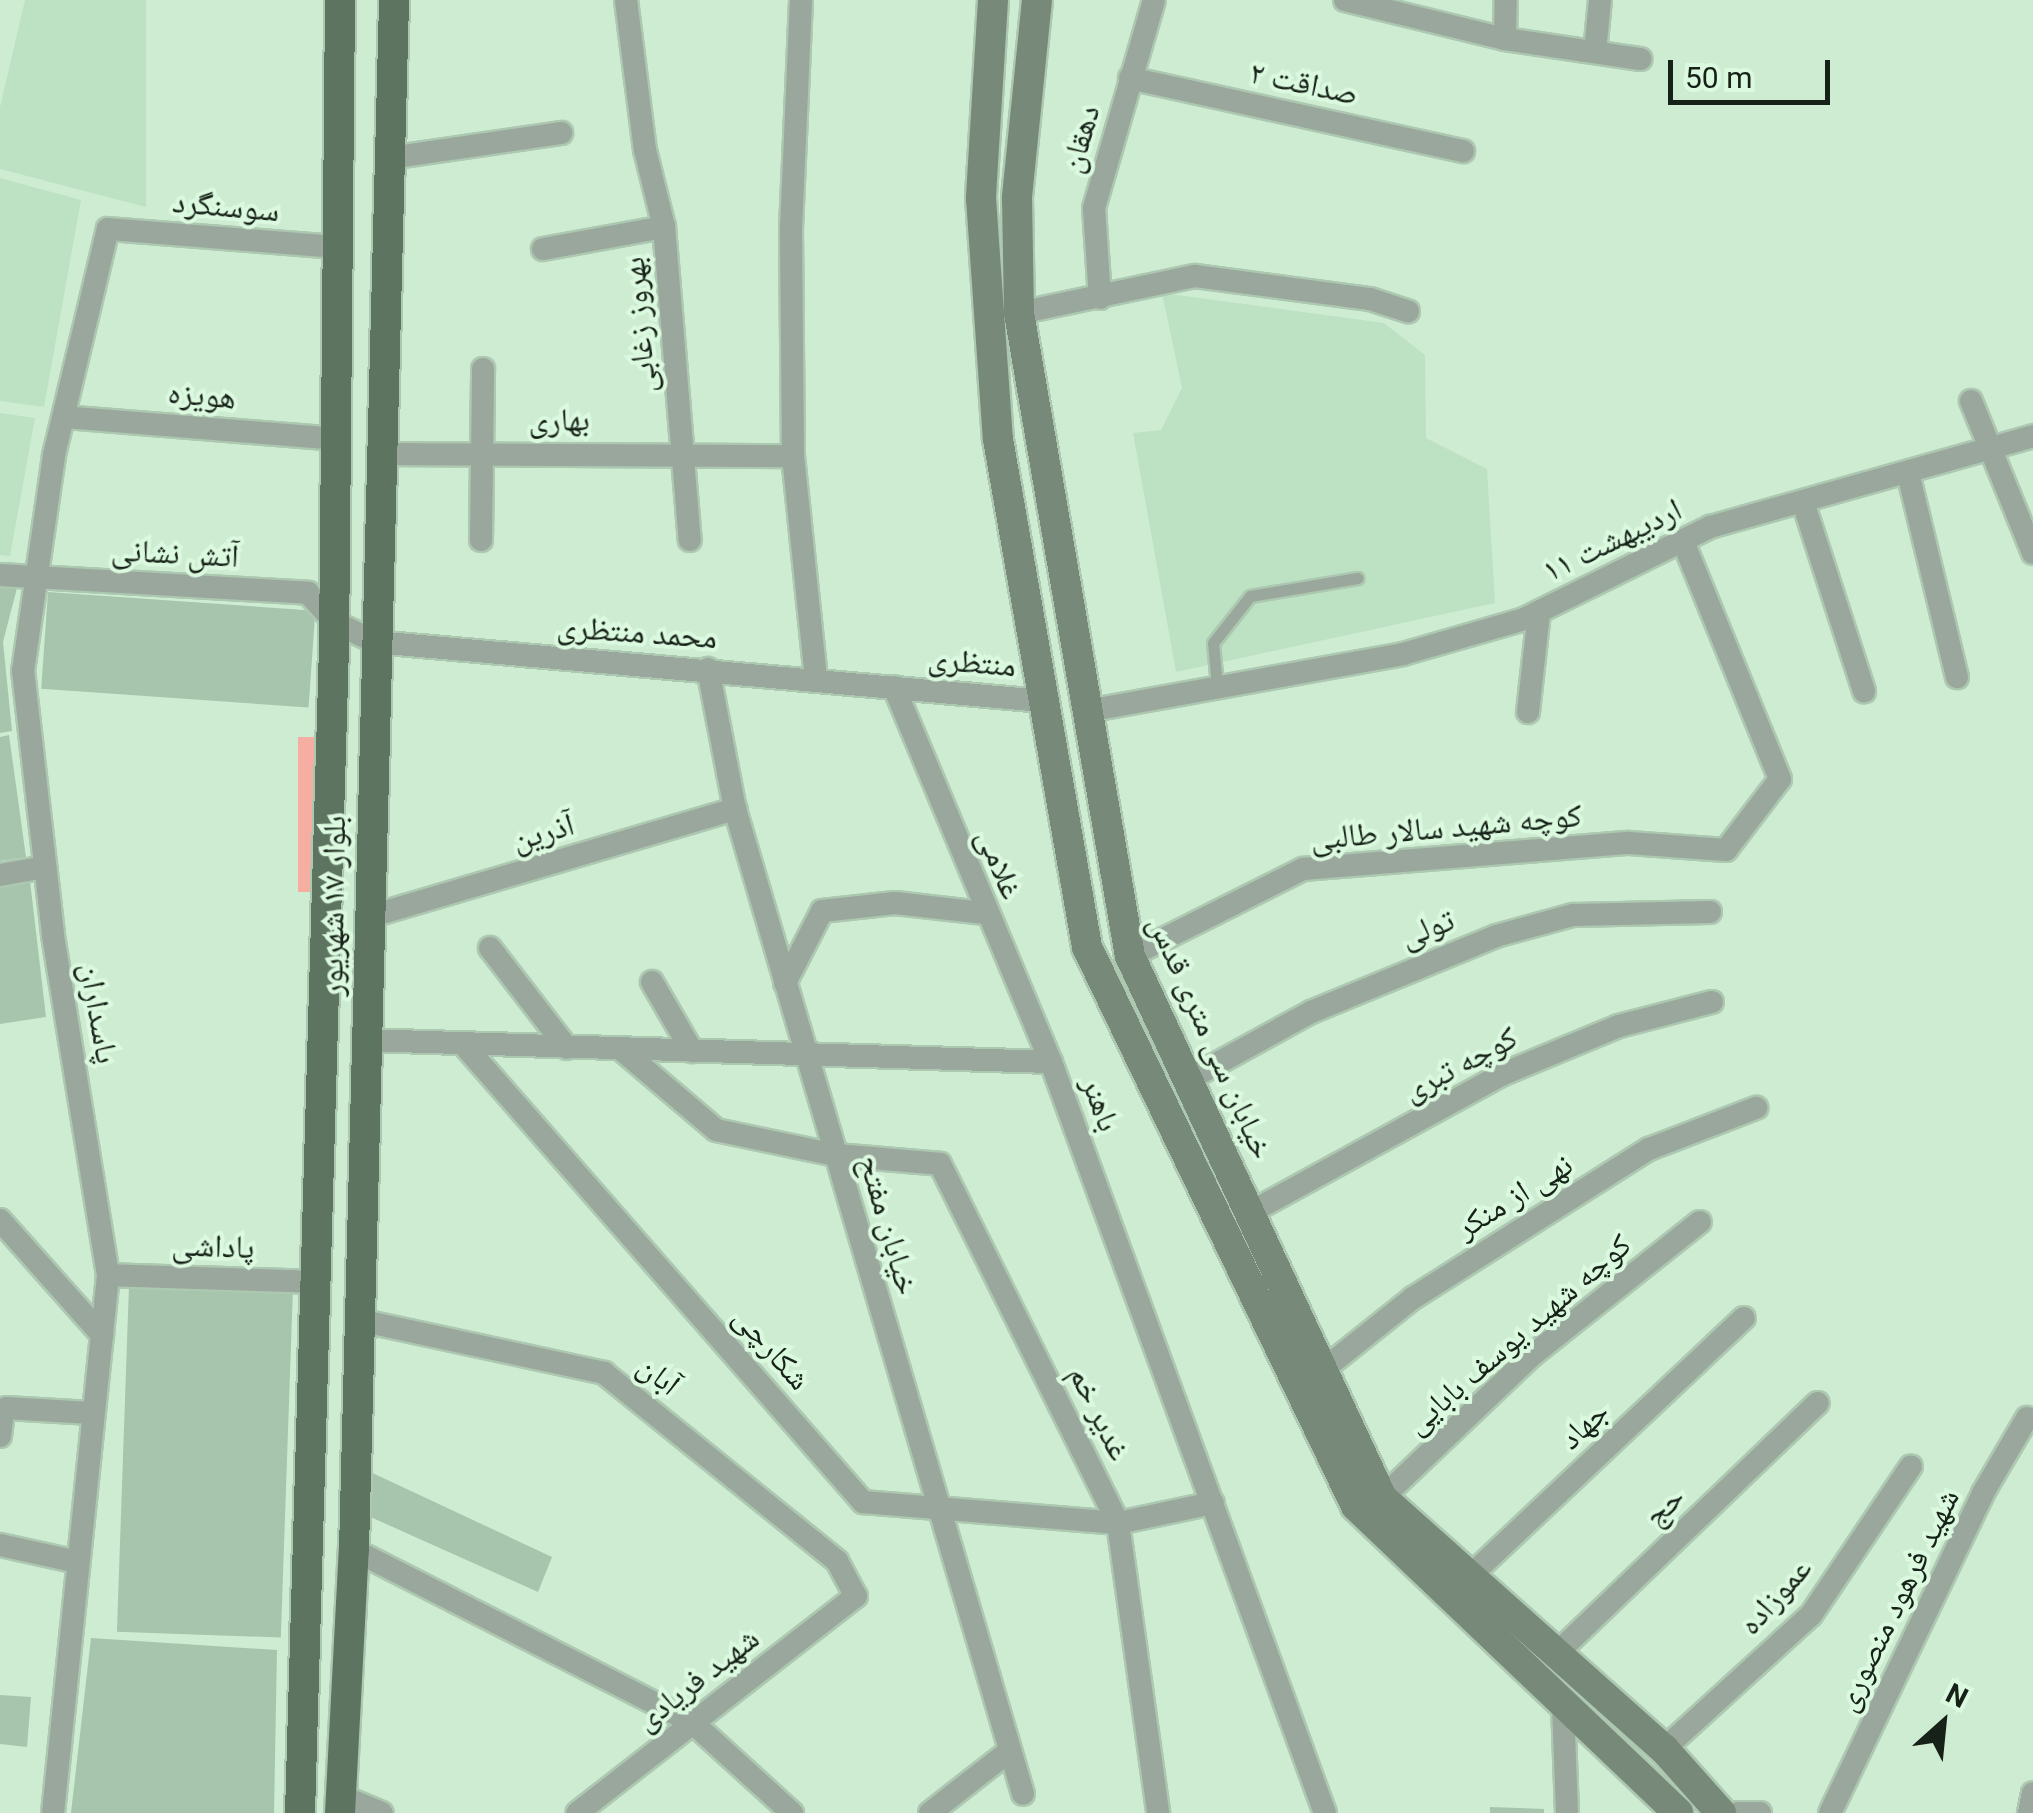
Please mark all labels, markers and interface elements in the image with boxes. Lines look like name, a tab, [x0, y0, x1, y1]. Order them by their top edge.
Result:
scale bar	[1673, 40, 1836, 102]
street label: صداقت ۲	[1246, 53, 1362, 113]
text: 50 m	[1685, 60, 1752, 95]
street label: دهقان	[1052, 101, 1108, 177]
street label: سوسنگرد	[171, 182, 281, 230]
street label: بهروز زغابی	[614, 255, 664, 395]
street label: هویزه	[166, 373, 238, 417]
street label: بهاری	[528, 400, 590, 440]
street label: ۱۱ اردیبهشت	[1536, 490, 1688, 590]
street label: آتش نشانی	[110, 530, 240, 576]
street label: محمد منتظری	[556, 607, 718, 657]
street label: منتظری	[926, 639, 1018, 685]
street label: کوچه شهید سالار طالبی	[1309, 796, 1583, 858]
street label: آذرین	[507, 805, 579, 859]
street label: بلوار ١٧ شهریور	[312, 815, 354, 997]
street label: غلامی	[969, 823, 1031, 905]
street label: تولی	[1395, 900, 1459, 956]
street label: خیابان سی متری قدس	[1140, 909, 1282, 1165]
street label: پاسداران	[71, 960, 127, 1066]
street label: کوچه تبری	[1396, 1018, 1524, 1110]
street label: باهنر	[1073, 1071, 1129, 1137]
street label: نهی از منکر	[1449, 1145, 1579, 1247]
street label: خیابان مفتح	[851, 1151, 927, 1299]
street label: پاداشی	[171, 1225, 255, 1267]
street label: کوچه شهید یوسف بابایی	[1397, 1225, 1639, 1443]
street label: شکارچی	[725, 1298, 819, 1398]
street label: آبان	[630, 1346, 688, 1404]
street label: غدیر خم	[1061, 1359, 1139, 1467]
street label: جهاد	[1551, 1393, 1617, 1457]
street label: حج	[1636, 1478, 1692, 1534]
street label: شهید فرهود منصوری	[1827, 1483, 1967, 1717]
street label: عموزاده	[1730, 1549, 1820, 1643]
street label: شهید فریادی	[628, 1619, 766, 1739]
north arrow	[1893, 1673, 1993, 1773]
text: N	[1941, 1677, 1973, 1715]

